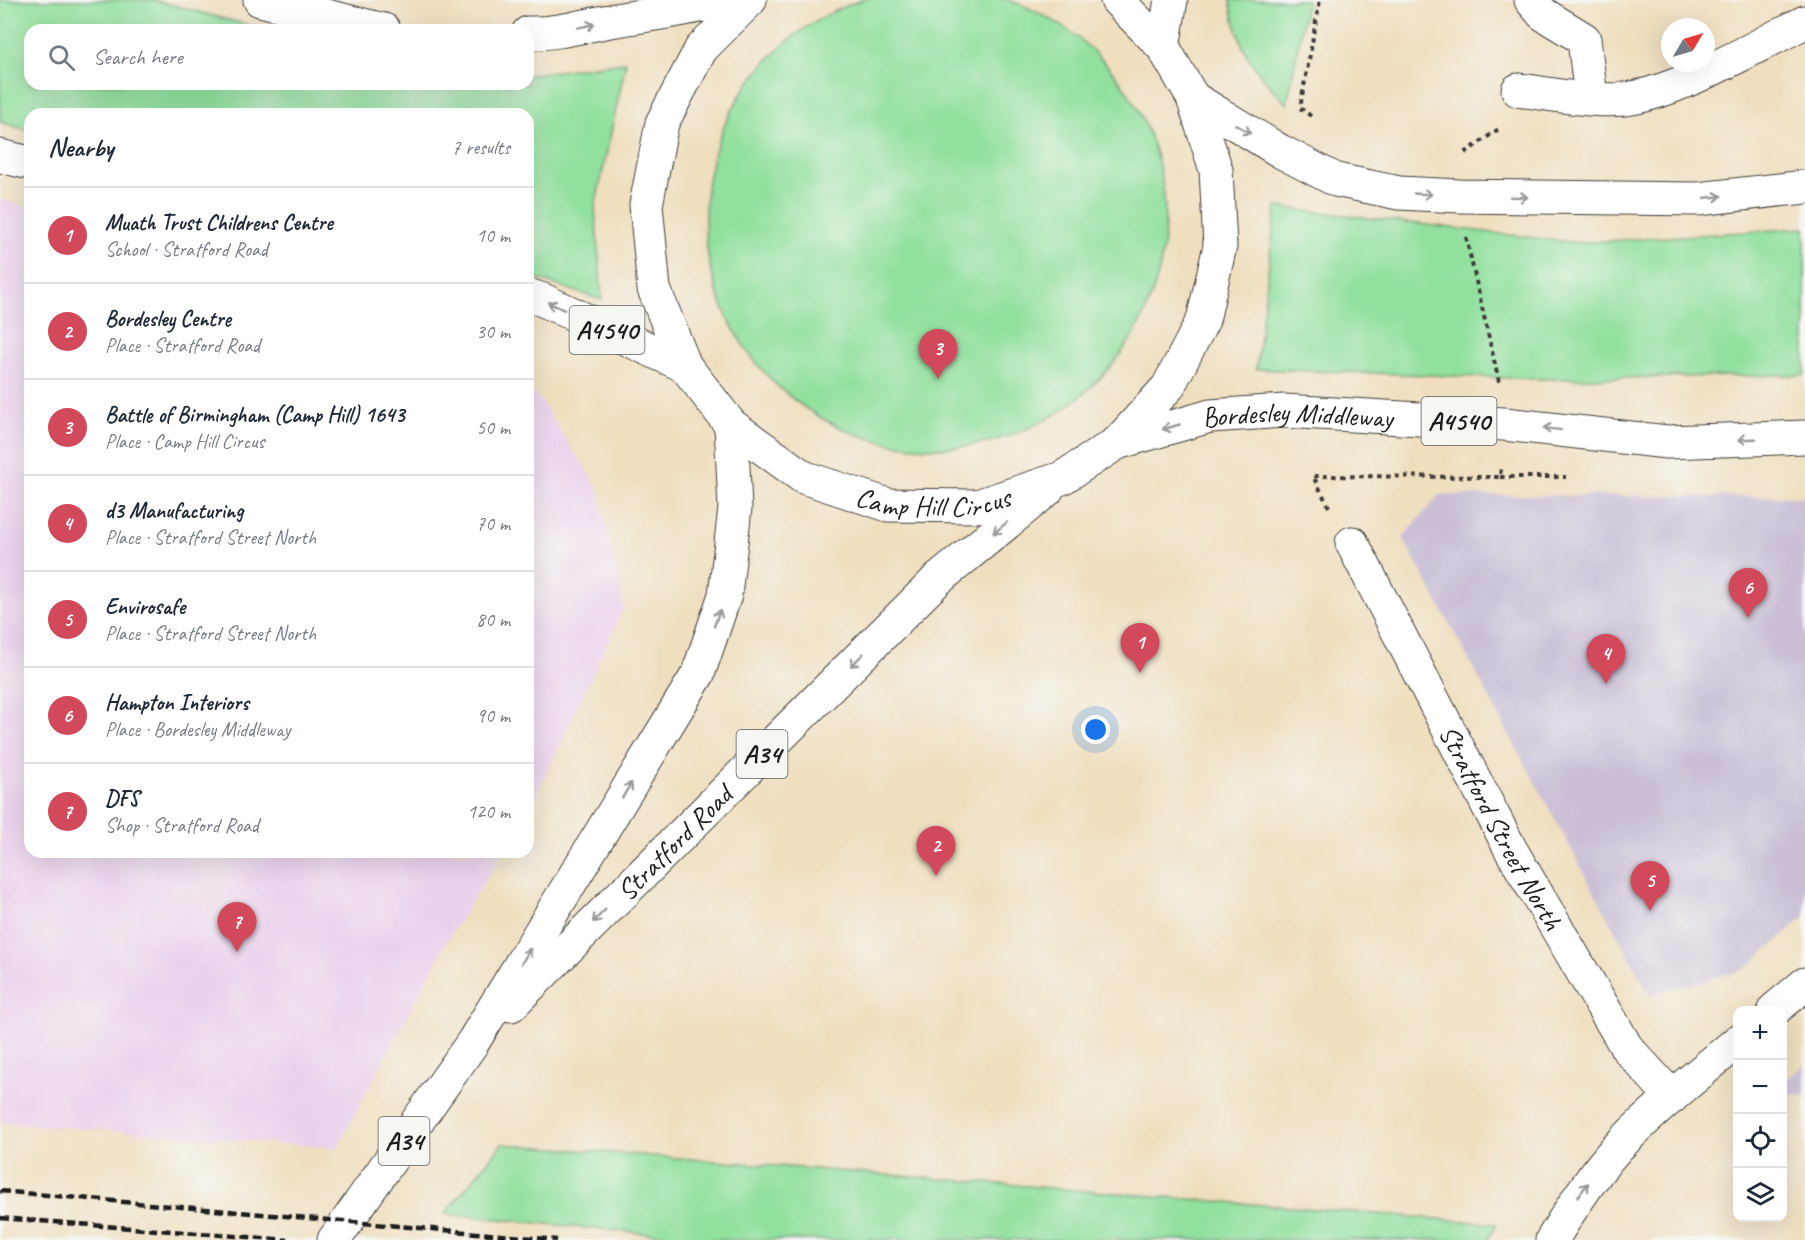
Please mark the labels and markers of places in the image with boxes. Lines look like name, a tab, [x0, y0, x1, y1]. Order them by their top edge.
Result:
pin: 3	[918, 330, 958, 379]
pin: 6	[1728, 568, 1768, 618]
pin: 1	[1120, 624, 1160, 673]
pin: 4	[1586, 634, 1626, 684]
pin: 2	[916, 826, 956, 876]
pin: 5	[1630, 862, 1670, 911]
pin: 7	[218, 902, 256, 952]

